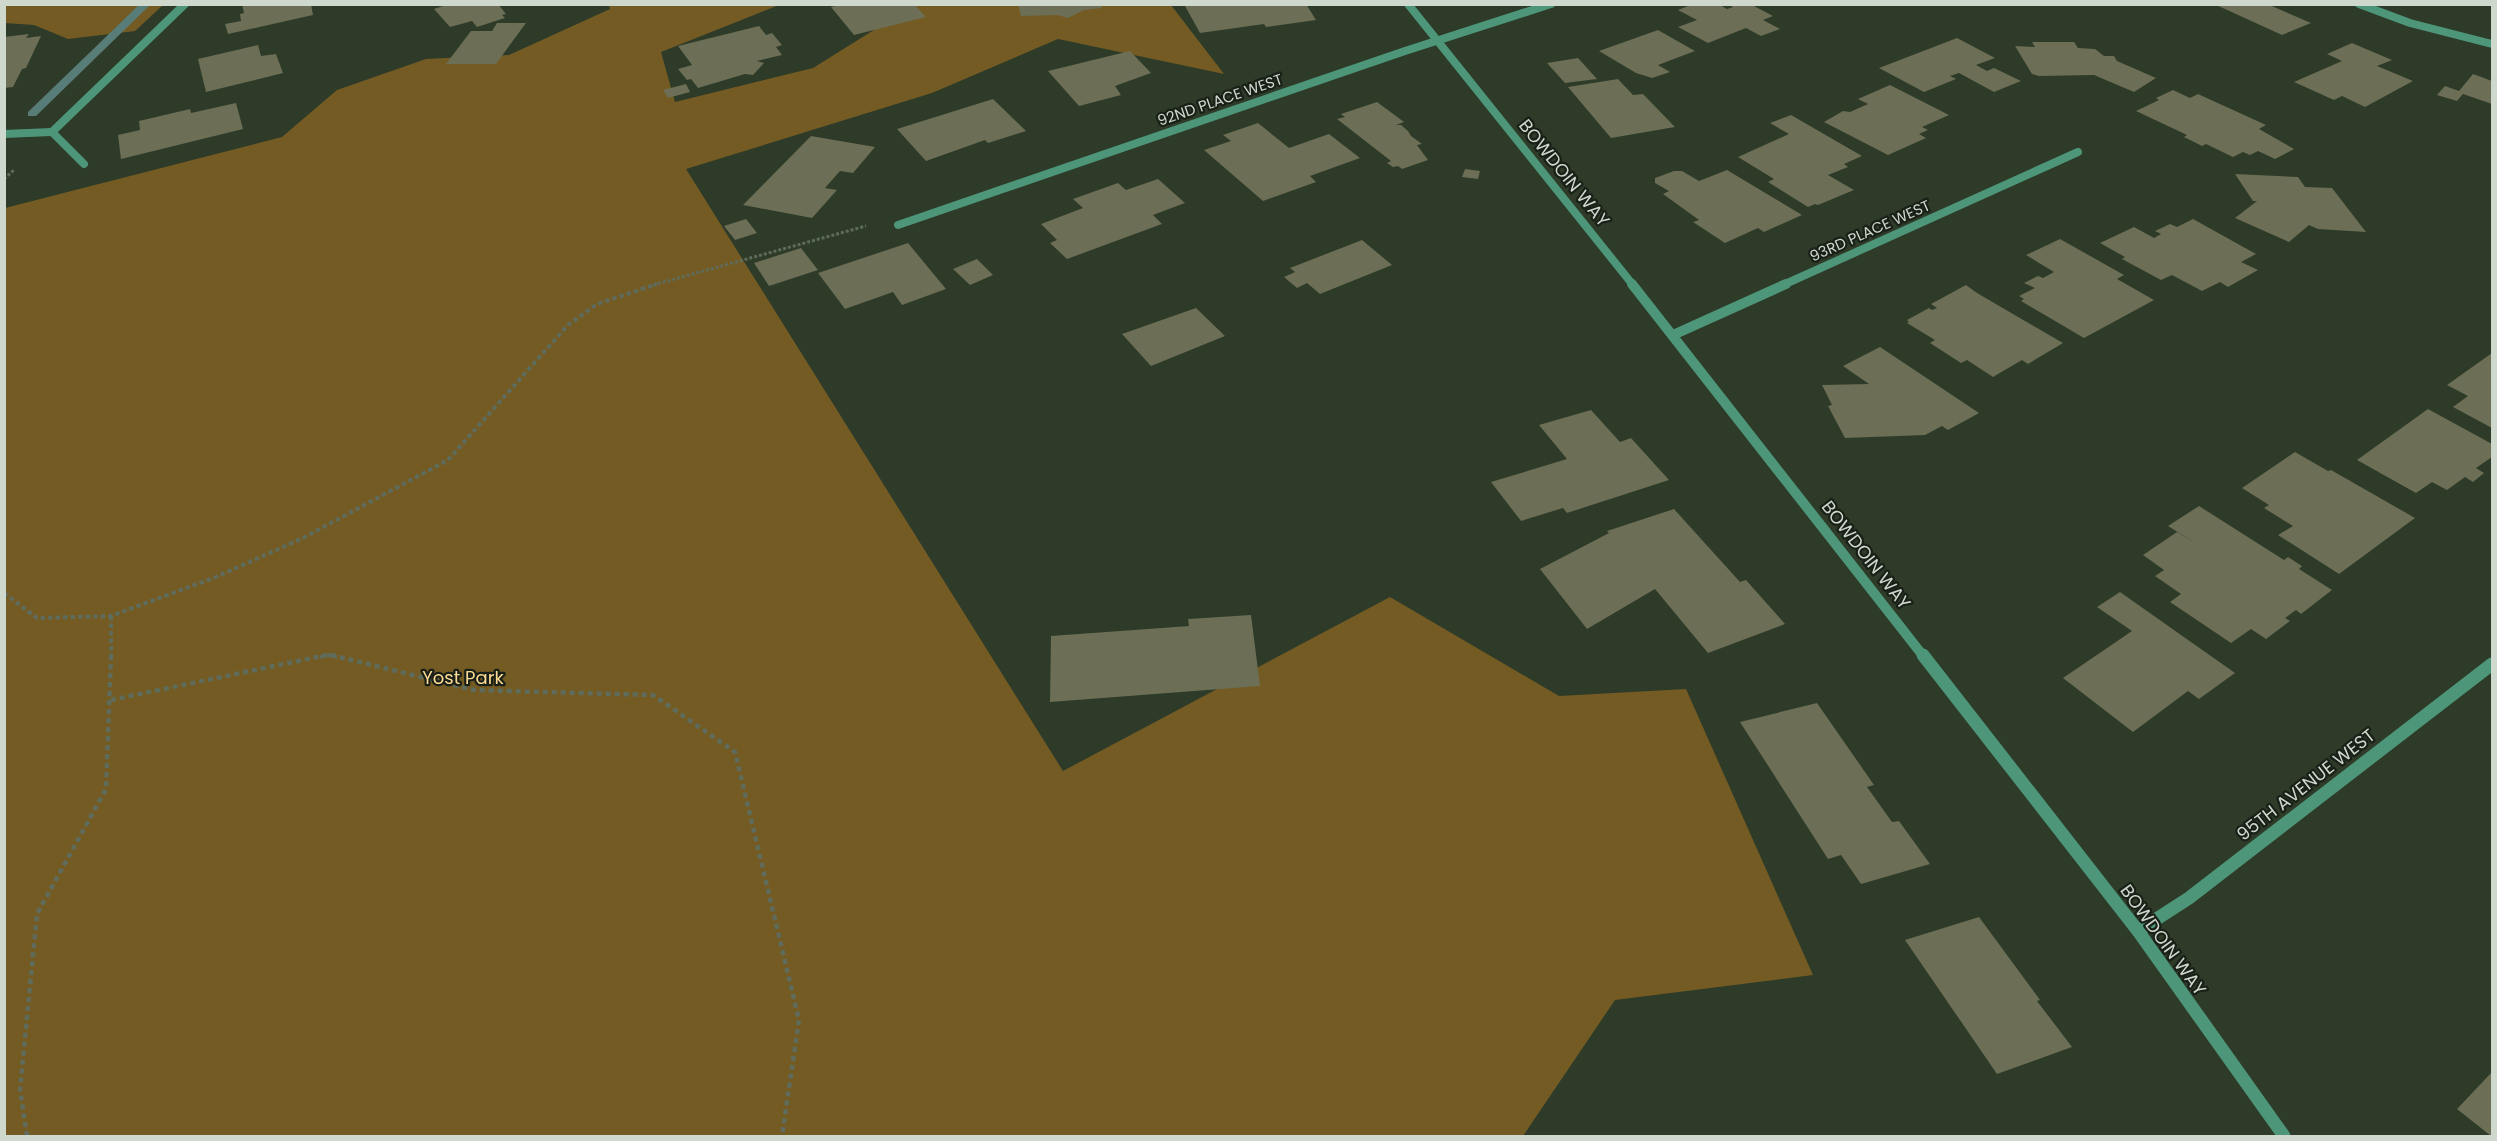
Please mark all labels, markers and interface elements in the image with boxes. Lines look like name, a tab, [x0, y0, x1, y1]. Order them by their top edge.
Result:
street label: 92ND PLACE WEST	[1154, 68, 1285, 131]
street label: BOWDOIN WAY	[1513, 114, 1616, 232]
street label: 93RD PLACE WEST	[1806, 195, 1933, 267]
street label: BOWDOIN WAY	[1816, 495, 1917, 615]
park label: Yost Park	[422, 665, 504, 690]
street label: 95TH AVENUE WEST	[2231, 723, 2380, 847]
street label: BOWDOIN WAY	[2115, 879, 2213, 1001]

